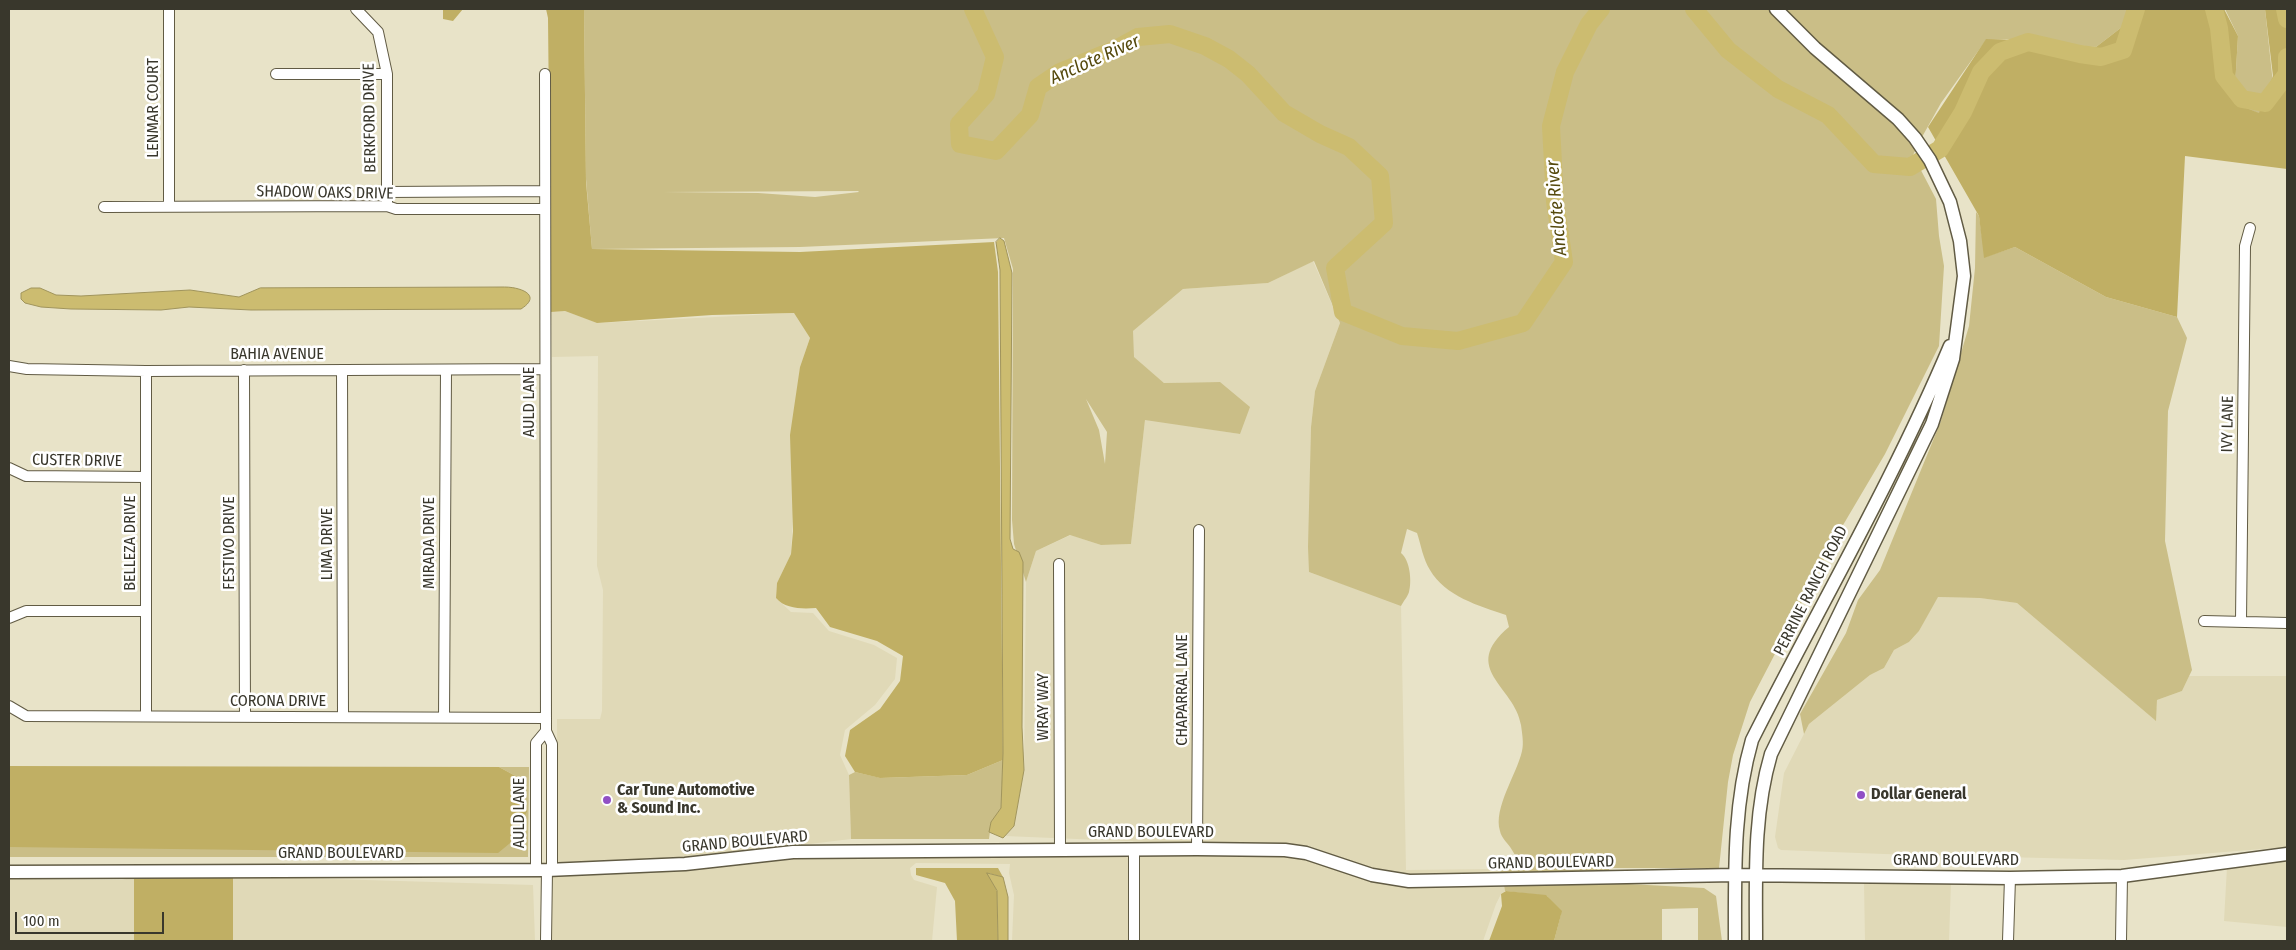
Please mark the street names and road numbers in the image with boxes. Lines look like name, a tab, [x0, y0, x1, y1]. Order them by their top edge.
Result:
street label: LENMAR COURT	[144, 58, 164, 158]
street label: BERKFORD DRIVE	[359, 63, 381, 173]
street label: SHADOW OAKS DRIVE	[256, 182, 394, 204]
street label: BAHIA AVENUE	[230, 345, 324, 365]
street label: AULD LANE	[520, 367, 540, 437]
street label: IVY LANE	[2218, 395, 2238, 453]
street label: CUSTER DRIVE	[32, 451, 122, 471]
street label: BELLEZA DRIVE	[121, 495, 141, 591]
street label: FESTIVO DRIVE	[220, 496, 240, 590]
street label: MIRADA DRIVE	[420, 497, 440, 589]
street label: LIMA DRIVE	[318, 508, 338, 580]
street label: PERRINE RANCH ROAD	[1770, 523, 1852, 659]
street label: CHAPARRAL LANE	[1173, 634, 1193, 746]
street label: WRAY WAY	[1034, 673, 1054, 741]
street label: CORONA DRIVE	[230, 692, 326, 712]
street label: AULD LANE	[510, 778, 530, 848]
street label: GRAND BOULEVARD	[1088, 823, 1214, 843]
street label: GRAND BOULEVARD	[681, 827, 809, 857]
street label: GRAND BOULEVARD	[278, 844, 404, 864]
street label: GRAND BOULEVARD	[1893, 851, 2019, 871]
street label: GRAND BOULEVARD	[1488, 852, 1614, 874]

